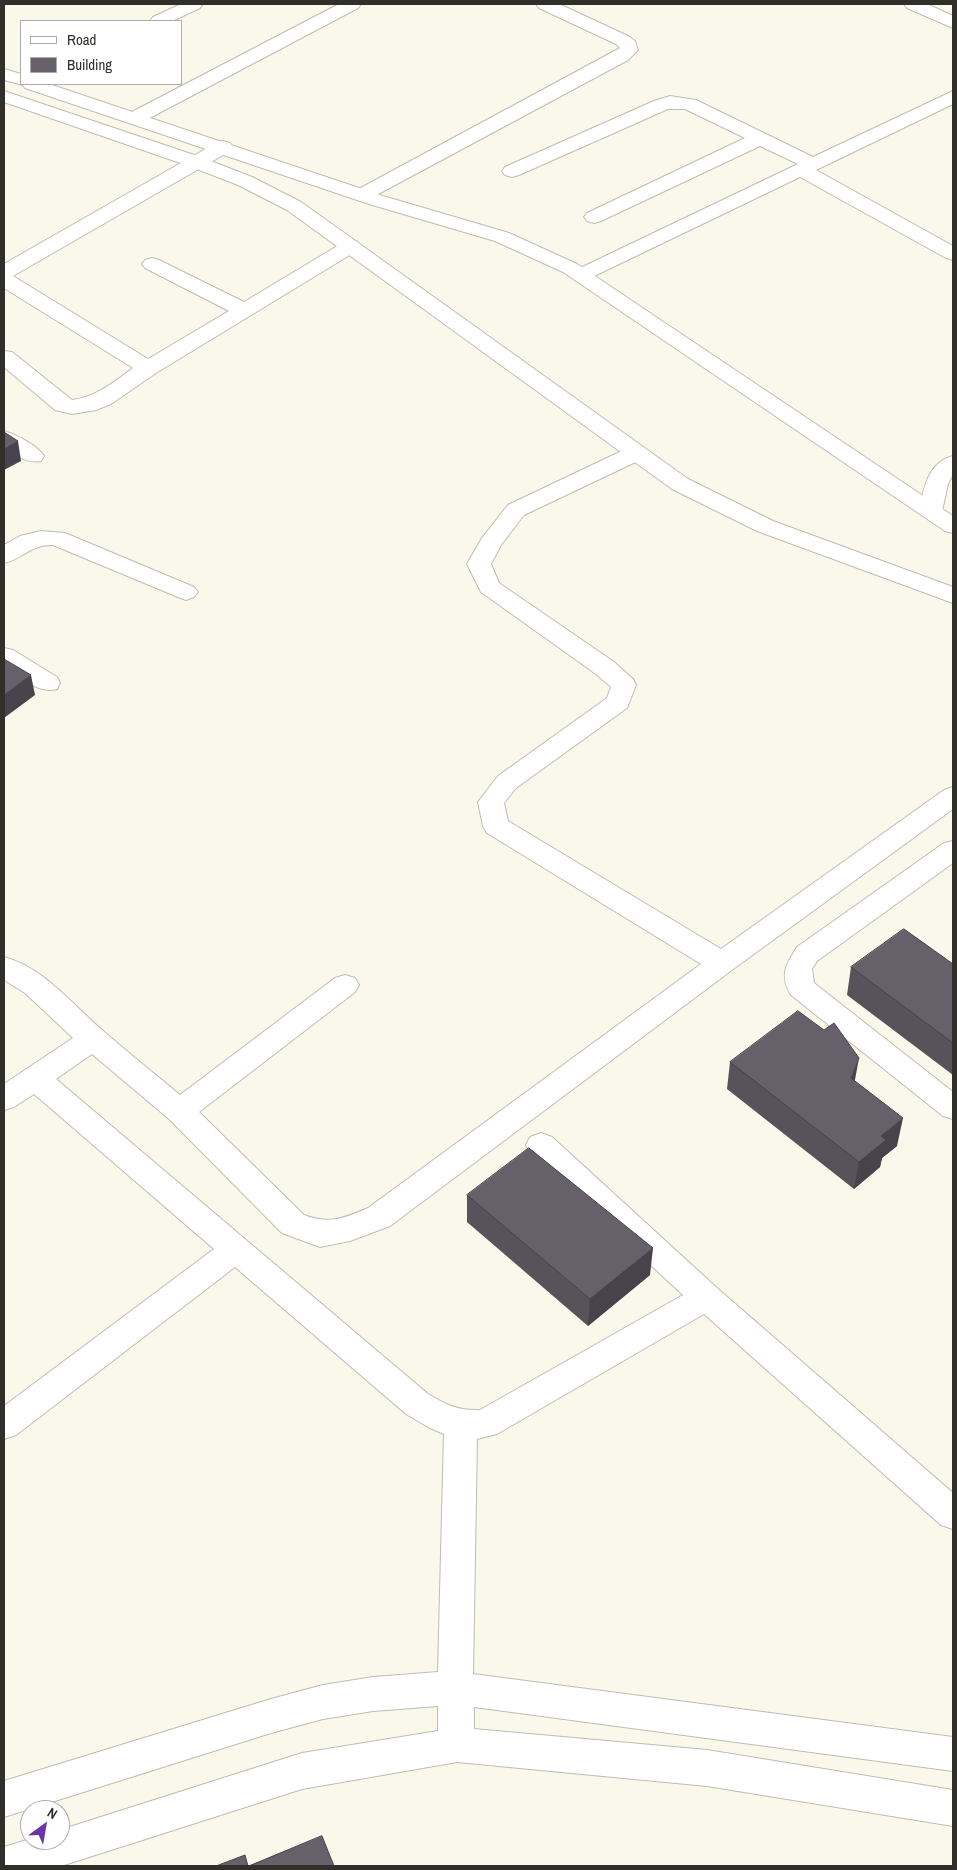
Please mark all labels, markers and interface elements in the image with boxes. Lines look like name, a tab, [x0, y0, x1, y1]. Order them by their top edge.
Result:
legend	[20, 20, 182, 85]
text: Road	[67, 29, 96, 50]
text: Building	[67, 54, 112, 75]
north arrow	[20, 1800, 70, 1850]
text: N	[44, 1803, 61, 1823]

